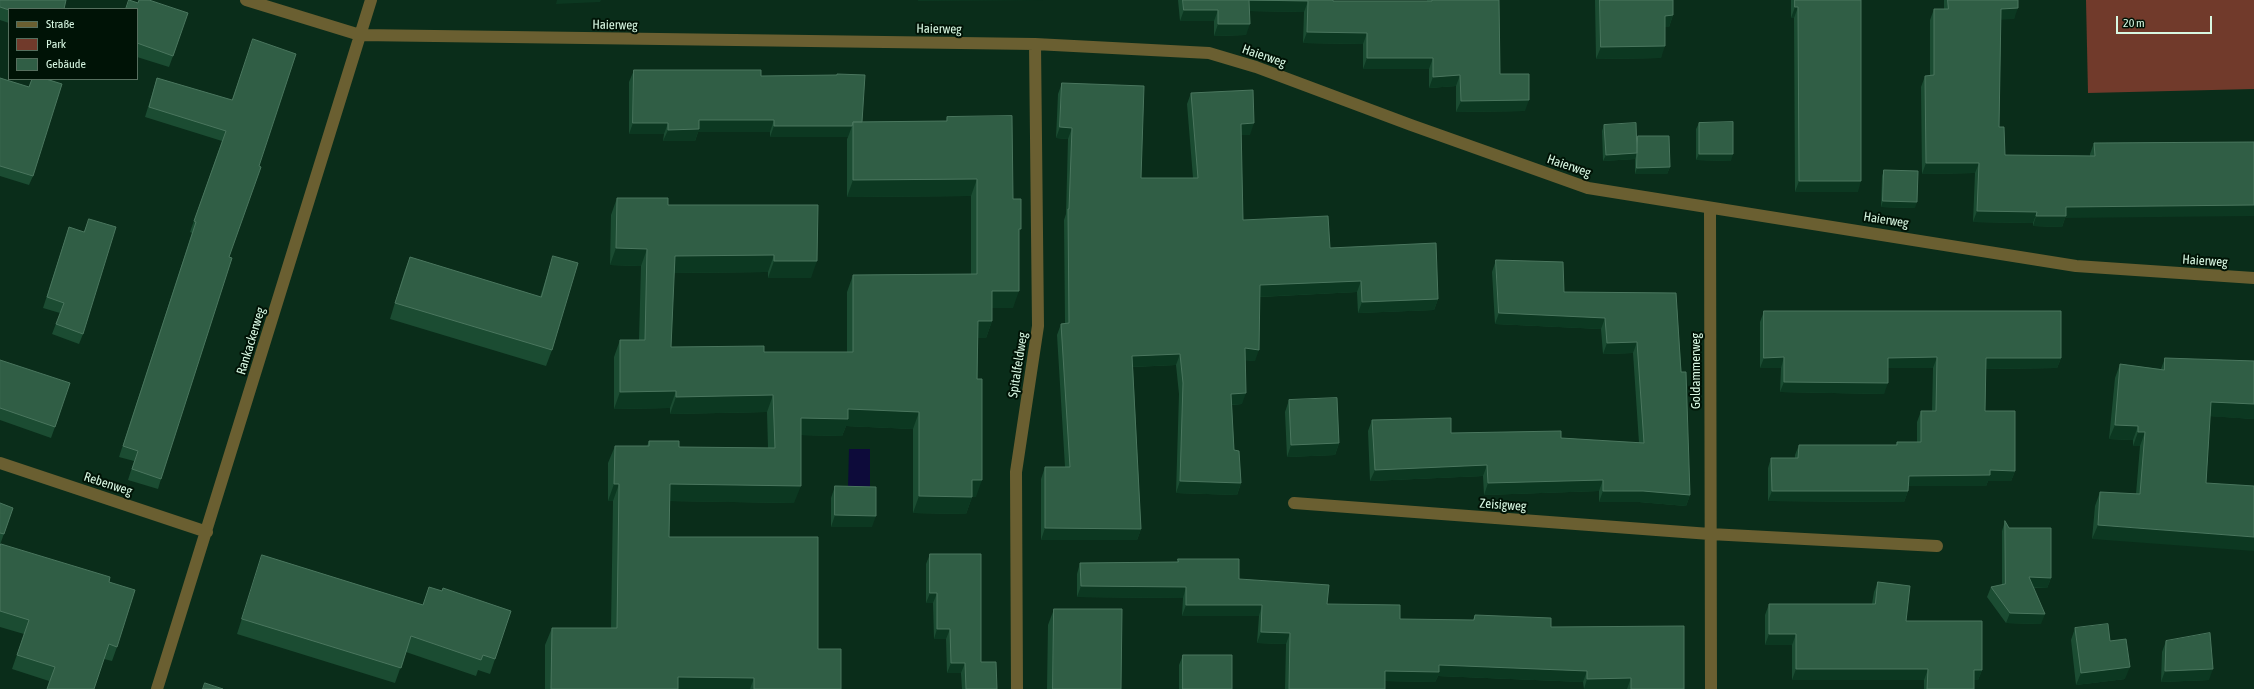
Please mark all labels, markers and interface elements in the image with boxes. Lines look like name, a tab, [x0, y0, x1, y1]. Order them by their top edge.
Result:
legend	[8, 8, 138, 80]
scale bar	[2118, 8, 2214, 34]
text: 20 m	[2123, 16, 2145, 30]
text: Straße	[46, 17, 74, 31]
street label: Haierweg	[592, 17, 638, 33]
street label: Haierweg	[916, 21, 962, 37]
text: Park	[46, 37, 66, 51]
street label: Haierweg	[1240, 41, 1288, 71]
text: Gebäude	[46, 57, 86, 71]
street label: Haierweg	[1545, 151, 1593, 181]
street label: Haierweg	[1862, 209, 1910, 231]
street label: Haierweg	[2182, 252, 2228, 270]
street label: Rankackerweg	[233, 305, 269, 377]
street label: Spitalfeldweg	[1005, 331, 1031, 399]
street label: Goldammerweg	[1688, 333, 1704, 409]
street label: Rebenweg	[82, 469, 134, 499]
street label: Zeisigweg	[1479, 496, 1527, 514]

